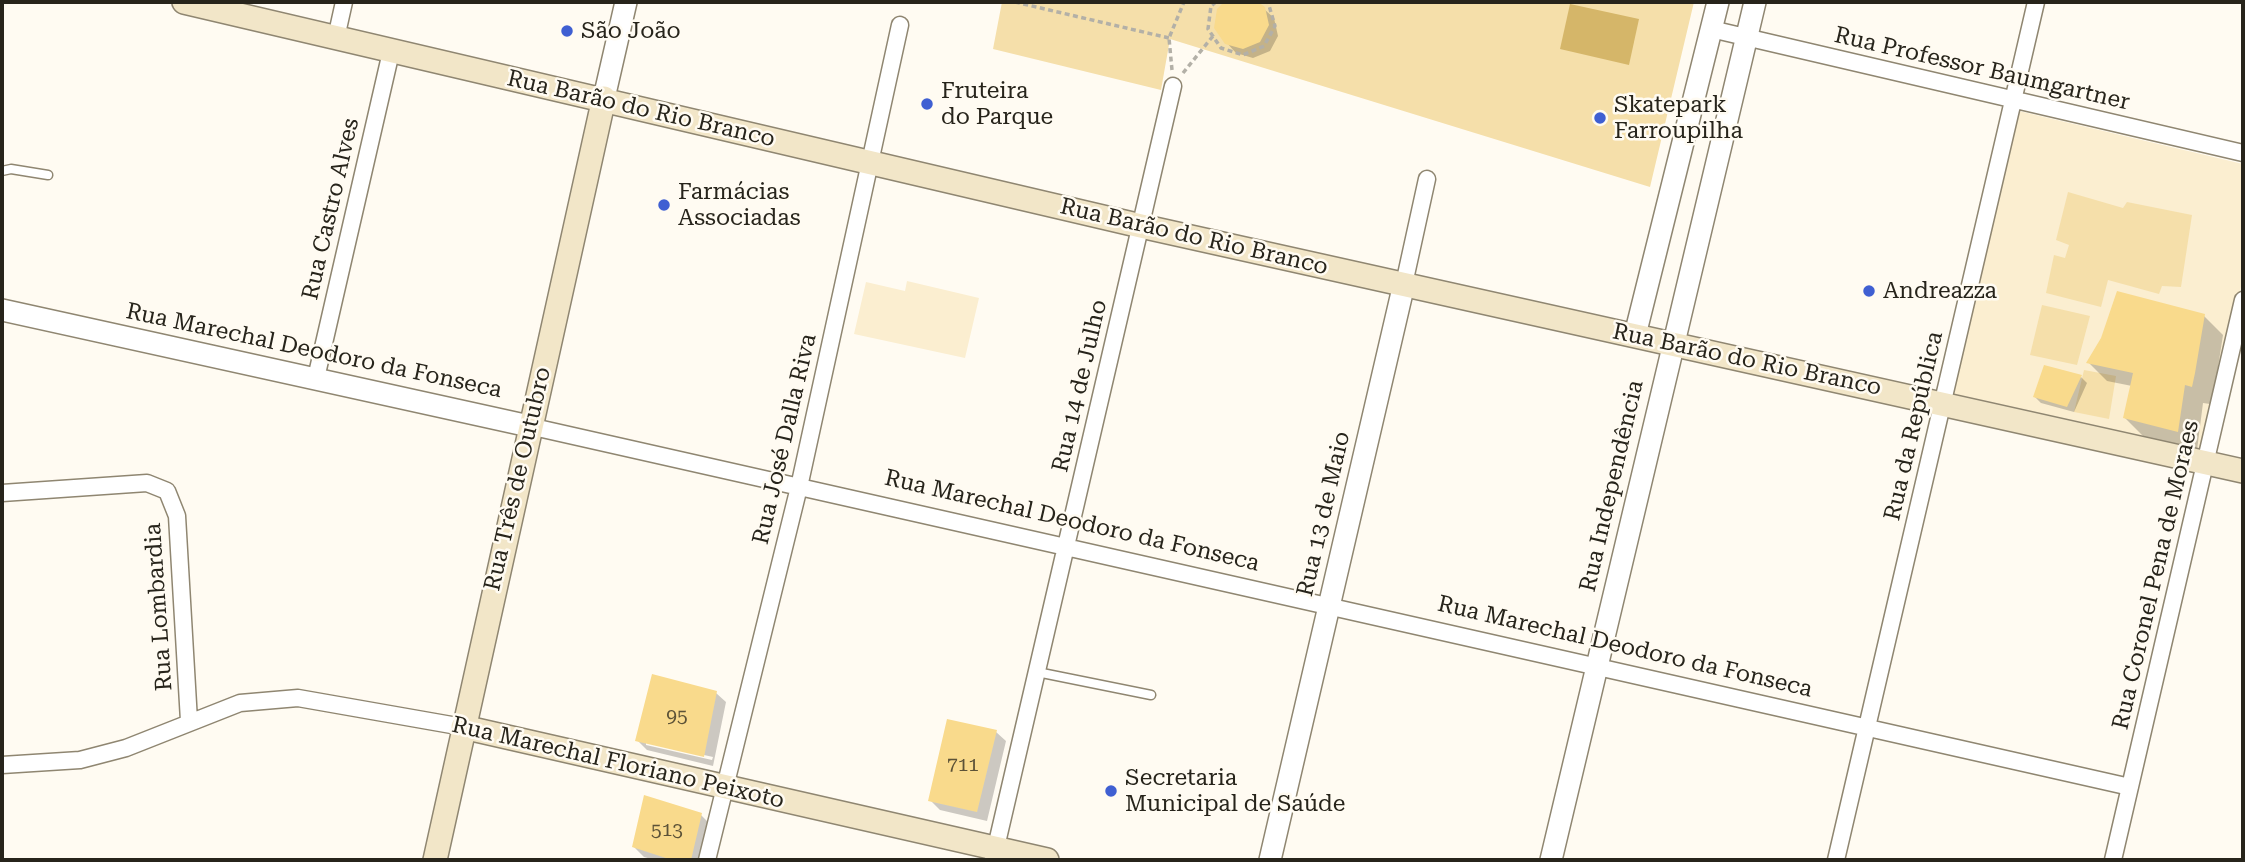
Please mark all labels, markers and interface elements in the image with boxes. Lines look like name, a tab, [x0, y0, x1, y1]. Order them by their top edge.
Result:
place label: São João	[581, 17, 681, 45]
street label: Rua Professor Baumgartner	[1832, 22, 2132, 116]
marker: São João	[559, 23, 575, 39]
street label: Rua Barão do Rio Branco	[504, 65, 778, 153]
place label: Fruteira do Parque	[941, 77, 1053, 131]
place label: Skatepark Farroupilha	[1614, 91, 1743, 145]
marker: Fruteira do Parque	[919, 96, 935, 112]
marker: Skatepark Farroupilha	[1592, 110, 1608, 126]
street label: Rua Castro Alves	[297, 115, 365, 303]
place label: Farmácias Associadas	[678, 178, 801, 232]
street label: Rua Barão do Rio Branco	[1057, 193, 1331, 281]
marker: Farmácias Associadas	[656, 197, 672, 213]
place label: Andreazza	[1883, 277, 1997, 305]
marker: Andreazza	[1861, 283, 1877, 299]
street label: Rua 14 de Julho	[1047, 297, 1113, 475]
street label: Rua Marechal Deodoro da Fonseca	[123, 298, 505, 404]
street label: Rua Barão do Rio Branco	[1610, 318, 1884, 402]
street label: Rua da República	[1879, 329, 1949, 523]
street label: Rua José Dalla Riva	[747, 331, 823, 547]
street label: Rua Três de Outubro	[479, 364, 557, 594]
street label: Rua Independência	[1574, 377, 1650, 595]
street label: Rua Coronel Pena de Moraes	[2107, 418, 2205, 732]
street label: Rua 13 de Maio	[1292, 429, 1356, 599]
street label: Rua Marechal Deodoro da Fonseca	[882, 464, 1262, 578]
street label: Rua Lombardia	[139, 522, 179, 692]
street label: Rua Marechal Deodoro da Fonseca	[1435, 590, 1815, 704]
house number: 95	[666, 705, 688, 727]
street label: Rua Marechal Floriano Peixoto	[449, 711, 787, 815]
house number: 711	[947, 754, 979, 776]
place label: Secretaria Municipal de Saúde	[1125, 764, 1345, 818]
marker: Secretaria Municipal de Saúde	[1103, 783, 1119, 799]
house number: 513	[651, 819, 683, 841]

